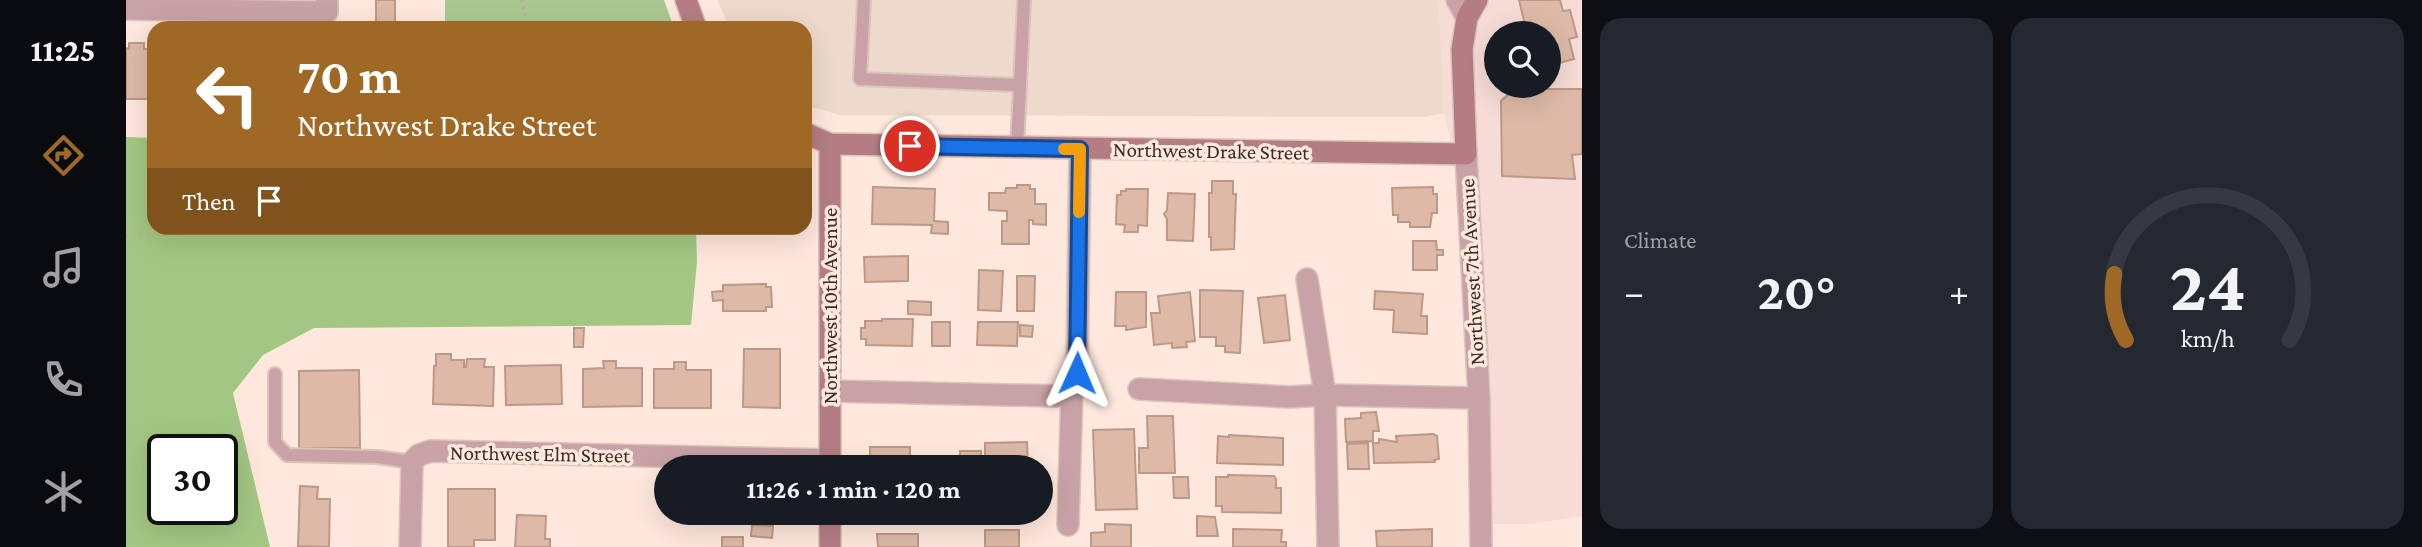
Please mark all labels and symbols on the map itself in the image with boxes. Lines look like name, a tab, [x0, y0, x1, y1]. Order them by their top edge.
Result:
pin	[880, 116, 940, 176]
street label: Northwest Drake Street	[1113, 137, 1310, 165]
street label: Northwest 7th Avenue	[1455, 178, 1489, 366]
street label: Northwest 10th Avenue	[818, 208, 842, 404]
position arrow	[1040, 336, 1114, 410]
speed limit sign: 30	[147, 434, 238, 525]
street label: Northwest Elm Street	[450, 440, 631, 468]

